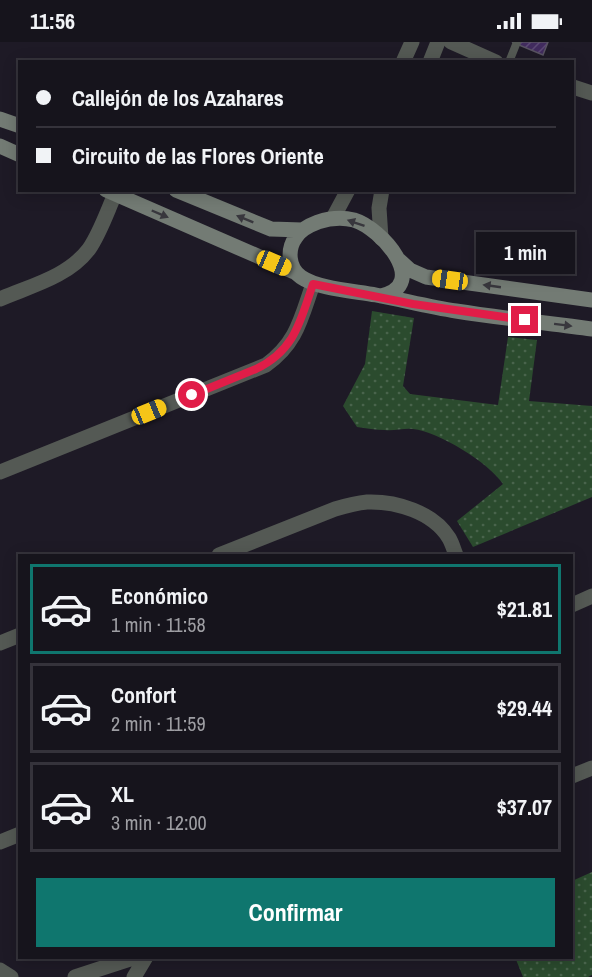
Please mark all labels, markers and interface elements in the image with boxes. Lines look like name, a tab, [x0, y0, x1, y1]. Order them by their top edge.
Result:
text: 11:56	[30, 6, 75, 36]
text: Callejón de los Azahares	[72, 83, 284, 113]
text: Circuito de las Flores Oriente	[72, 141, 324, 171]
one-way arrow	[151, 209, 168, 218]
one-way arrow	[236, 214, 254, 223]
one-way arrow	[347, 217, 365, 227]
callout: 1 min	[476, 233, 574, 275]
text: 1 min	[504, 239, 547, 266]
car	[254, 248, 294, 278]
car	[431, 269, 469, 291]
one-way arrow	[483, 282, 502, 291]
route end	[511, 306, 538, 333]
one-way arrow	[553, 320, 572, 330]
route start	[178, 381, 205, 408]
car	[129, 397, 169, 427]
text: Económico	[111, 581, 208, 611]
icon: car	[39, 582, 93, 636]
text: $21.81	[497, 594, 552, 624]
text: 1 min · 11:58	[111, 611, 206, 638]
text: Confort	[111, 680, 176, 710]
icon: car	[39, 681, 93, 735]
text: $29.44	[497, 693, 552, 723]
text: 2 min · 11:59	[111, 710, 206, 737]
text: XL	[111, 779, 134, 809]
icon: car	[39, 780, 93, 834]
text: $37.07	[497, 792, 552, 822]
text: 3 min · 12:00	[111, 809, 207, 836]
button: Confirmar	[36, 878, 555, 947]

